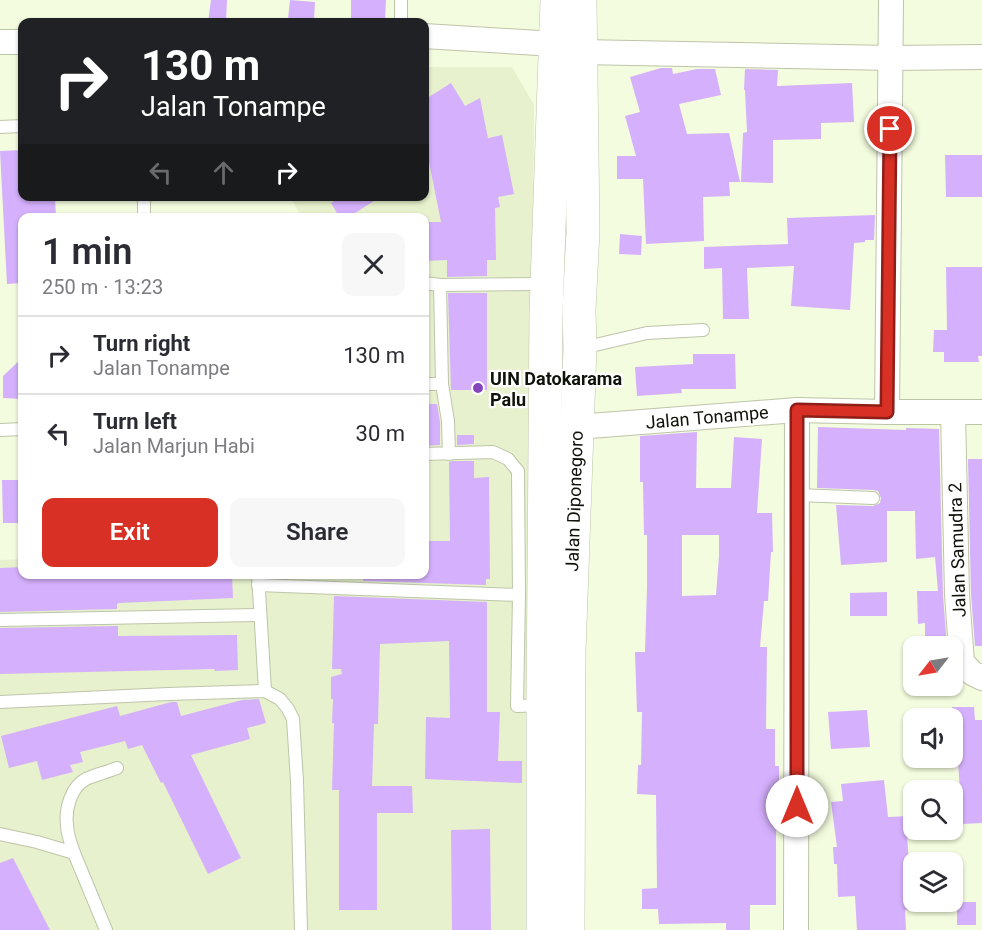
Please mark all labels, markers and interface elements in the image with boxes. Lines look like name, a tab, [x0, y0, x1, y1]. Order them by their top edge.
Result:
text: 130 m	[141, 41, 260, 90]
icon: right	[42, 42, 120, 120]
text: Jalan Tonampe	[141, 91, 326, 123]
pin	[864, 103, 915, 154]
icon: arrive	[873, 112, 906, 145]
icon: left	[144, 156, 177, 189]
icon: ahead	[207, 156, 240, 189]
icon: right	[270, 156, 303, 189]
text: 1 min	[42, 231, 132, 273]
button: close	[342, 233, 405, 296]
text: 250 m · 13:23	[42, 275, 163, 299]
text: Turn right	[93, 331, 190, 356]
icon: right	[42, 339, 75, 372]
text: 130 m	[343, 343, 405, 368]
text: Jalan Tonampe	[93, 356, 230, 380]
place label: UIN Datokarama Palu	[490, 368, 622, 410]
marker: UIN Datokarama Palu	[471, 381, 485, 395]
street label: Jalan Tonampe	[645, 401, 769, 433]
text: Turn left	[93, 409, 177, 434]
icon: left	[42, 417, 75, 450]
text: 30 m	[356, 421, 405, 446]
street label: Jalan Diponegoro	[561, 430, 587, 572]
text: Jalan Marjun Habi	[93, 434, 255, 458]
street label: Jalan Samudra 2	[944, 482, 970, 618]
button: Exit	[42, 498, 218, 567]
button: Share	[230, 498, 405, 567]
north arrow	[903, 636, 963, 696]
map controls	[903, 636, 963, 912]
button: sound	[903, 708, 963, 768]
position arrow	[765, 774, 829, 838]
button: search	[903, 780, 963, 840]
button: layers	[903, 852, 963, 912]

